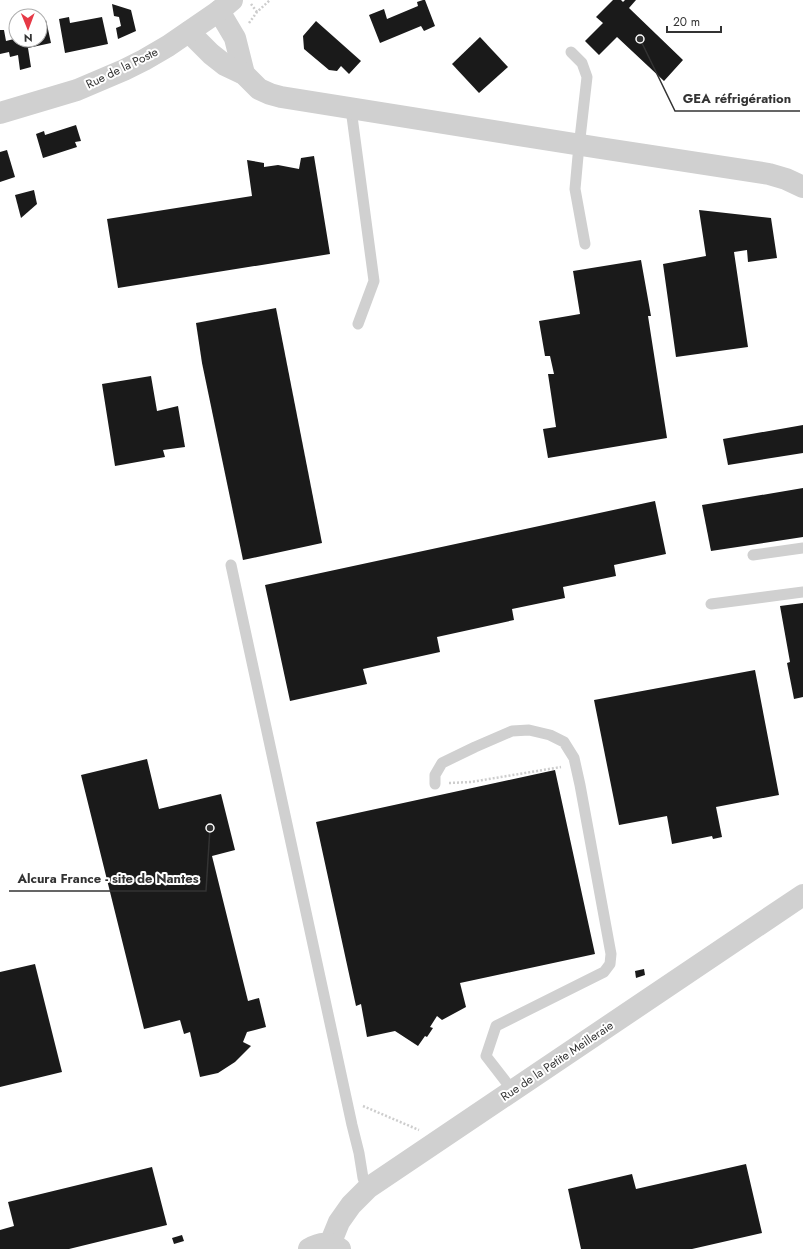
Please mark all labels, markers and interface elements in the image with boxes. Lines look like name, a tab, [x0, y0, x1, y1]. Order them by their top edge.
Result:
north arrow	[8, 8, 48, 48]
scale bar	[667, 8, 721, 34]
text: 20 m	[673, 13, 700, 31]
text: N	[24, 30, 33, 46]
street label: Rue de la Poste	[83, 43, 161, 93]
callout: GEA réfrigération	[675, 86, 800, 111]
text: GEA réfrigération	[683, 89, 791, 108]
callout: Alcura France - site de Nantes	[9, 866, 206, 891]
text: Alcura France - site de Nantes	[16, 869, 199, 888]
street label: Rue de la Petite Meilleraie	[497, 1016, 617, 1106]

